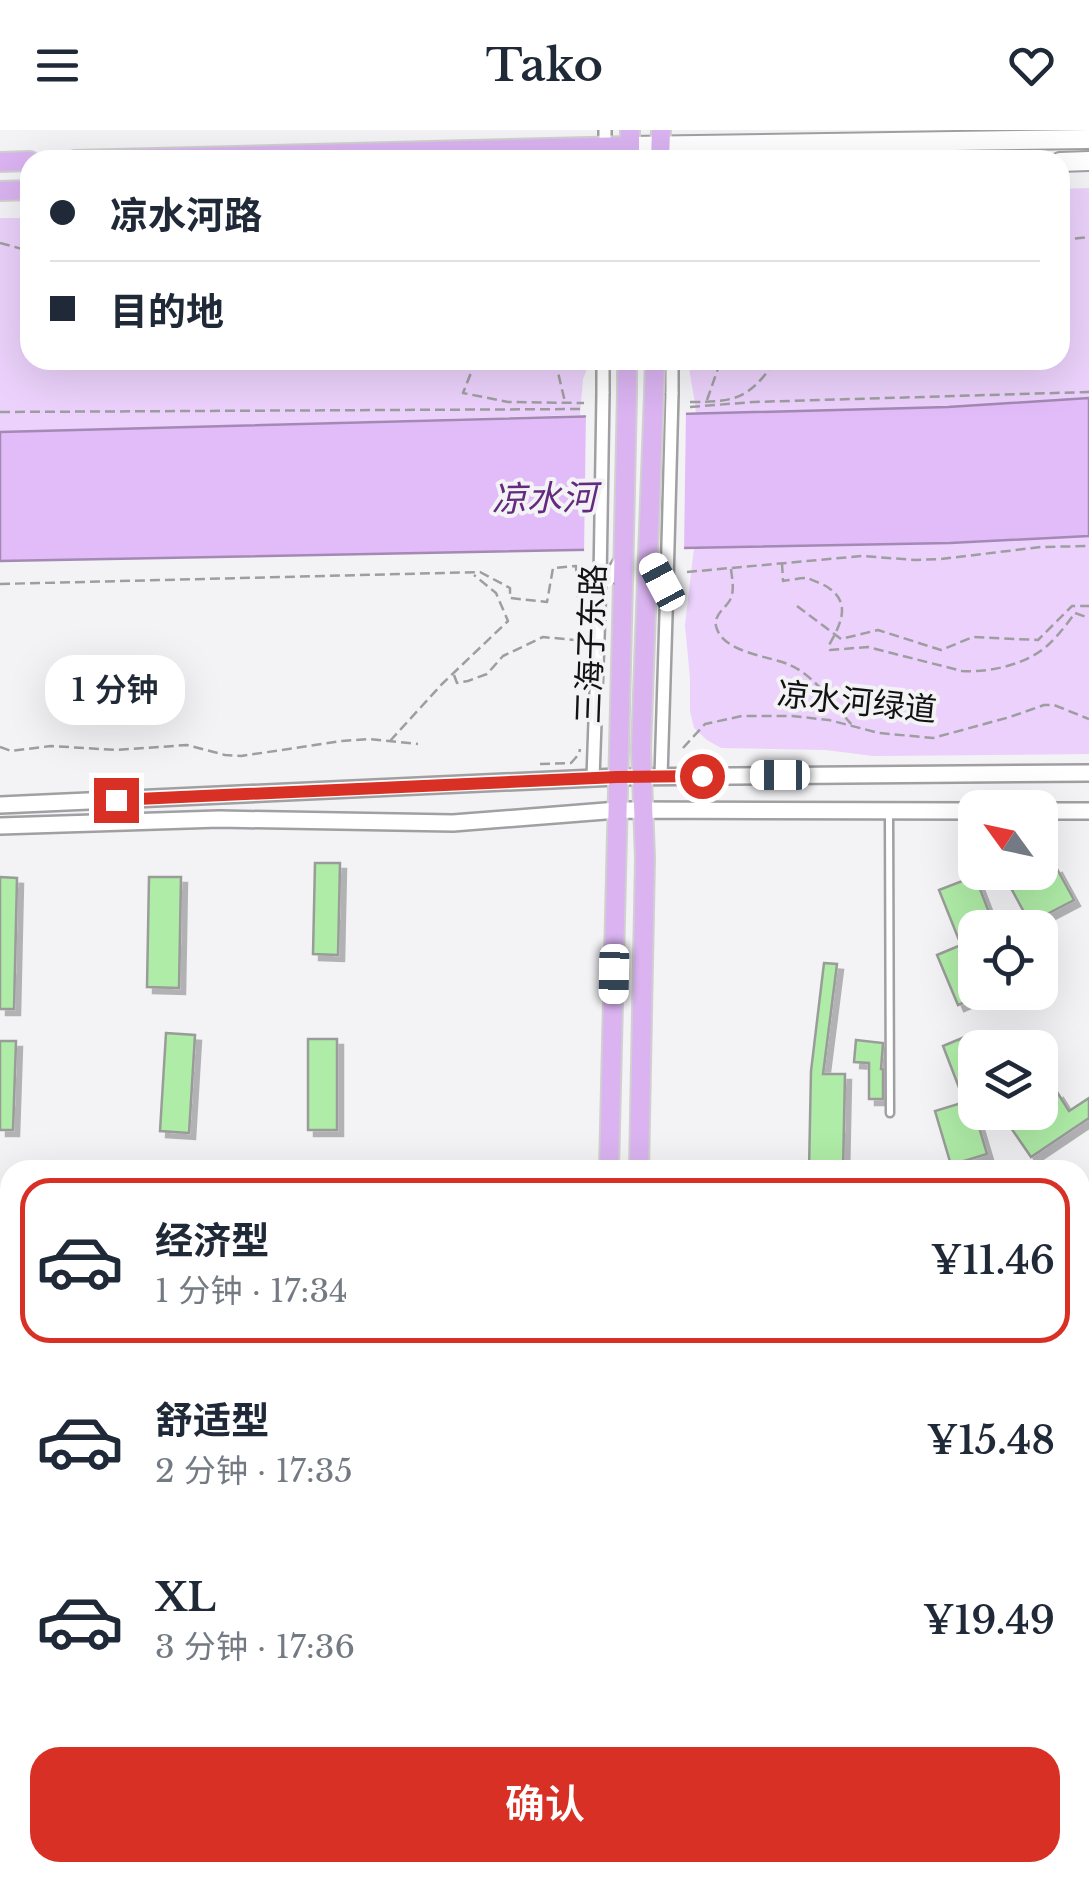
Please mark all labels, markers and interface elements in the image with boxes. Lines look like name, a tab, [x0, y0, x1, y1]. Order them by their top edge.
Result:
text: Tako	[486, 37, 603, 93]
icon: menu	[30, 38, 85, 93]
icon: heart	[1004, 38, 1059, 93]
text: 凉水河路	[110, 192, 262, 239]
text: 目的地	[110, 288, 224, 335]
water label: 凉水河	[491, 475, 603, 520]
car	[635, 548, 689, 616]
street label: 三海子东路	[568, 563, 614, 725]
callout: 1 分钟	[46, 655, 186, 725]
text: 1 分钟	[72, 670, 158, 710]
street label: 凉水河绿道	[775, 674, 939, 730]
route start	[680, 754, 725, 799]
car	[750, 760, 810, 790]
route end	[94, 778, 139, 823]
north arrow	[958, 790, 1058, 890]
map controls	[958, 790, 1058, 1130]
button: locate	[958, 910, 1058, 1010]
car	[598, 944, 630, 1004]
button: layers	[958, 1030, 1058, 1130]
icon: car	[35, 1216, 125, 1306]
text: 经济型	[155, 1217, 269, 1264]
text: ¥11.46	[930, 1237, 1055, 1284]
text: 1 分钟 · 17:34	[155, 1271, 348, 1311]
icon: car	[35, 1396, 125, 1486]
text: 舒适型	[155, 1397, 269, 1444]
text: ¥15.48	[926, 1417, 1055, 1464]
text: 2 分钟 · 17:35	[155, 1451, 353, 1491]
text: XL	[155, 1574, 216, 1621]
icon: car	[35, 1576, 125, 1666]
text: ¥19.49	[923, 1597, 1055, 1644]
text: 3 分钟 · 17:36	[155, 1627, 355, 1667]
button: 确认	[30, 1747, 1060, 1862]

